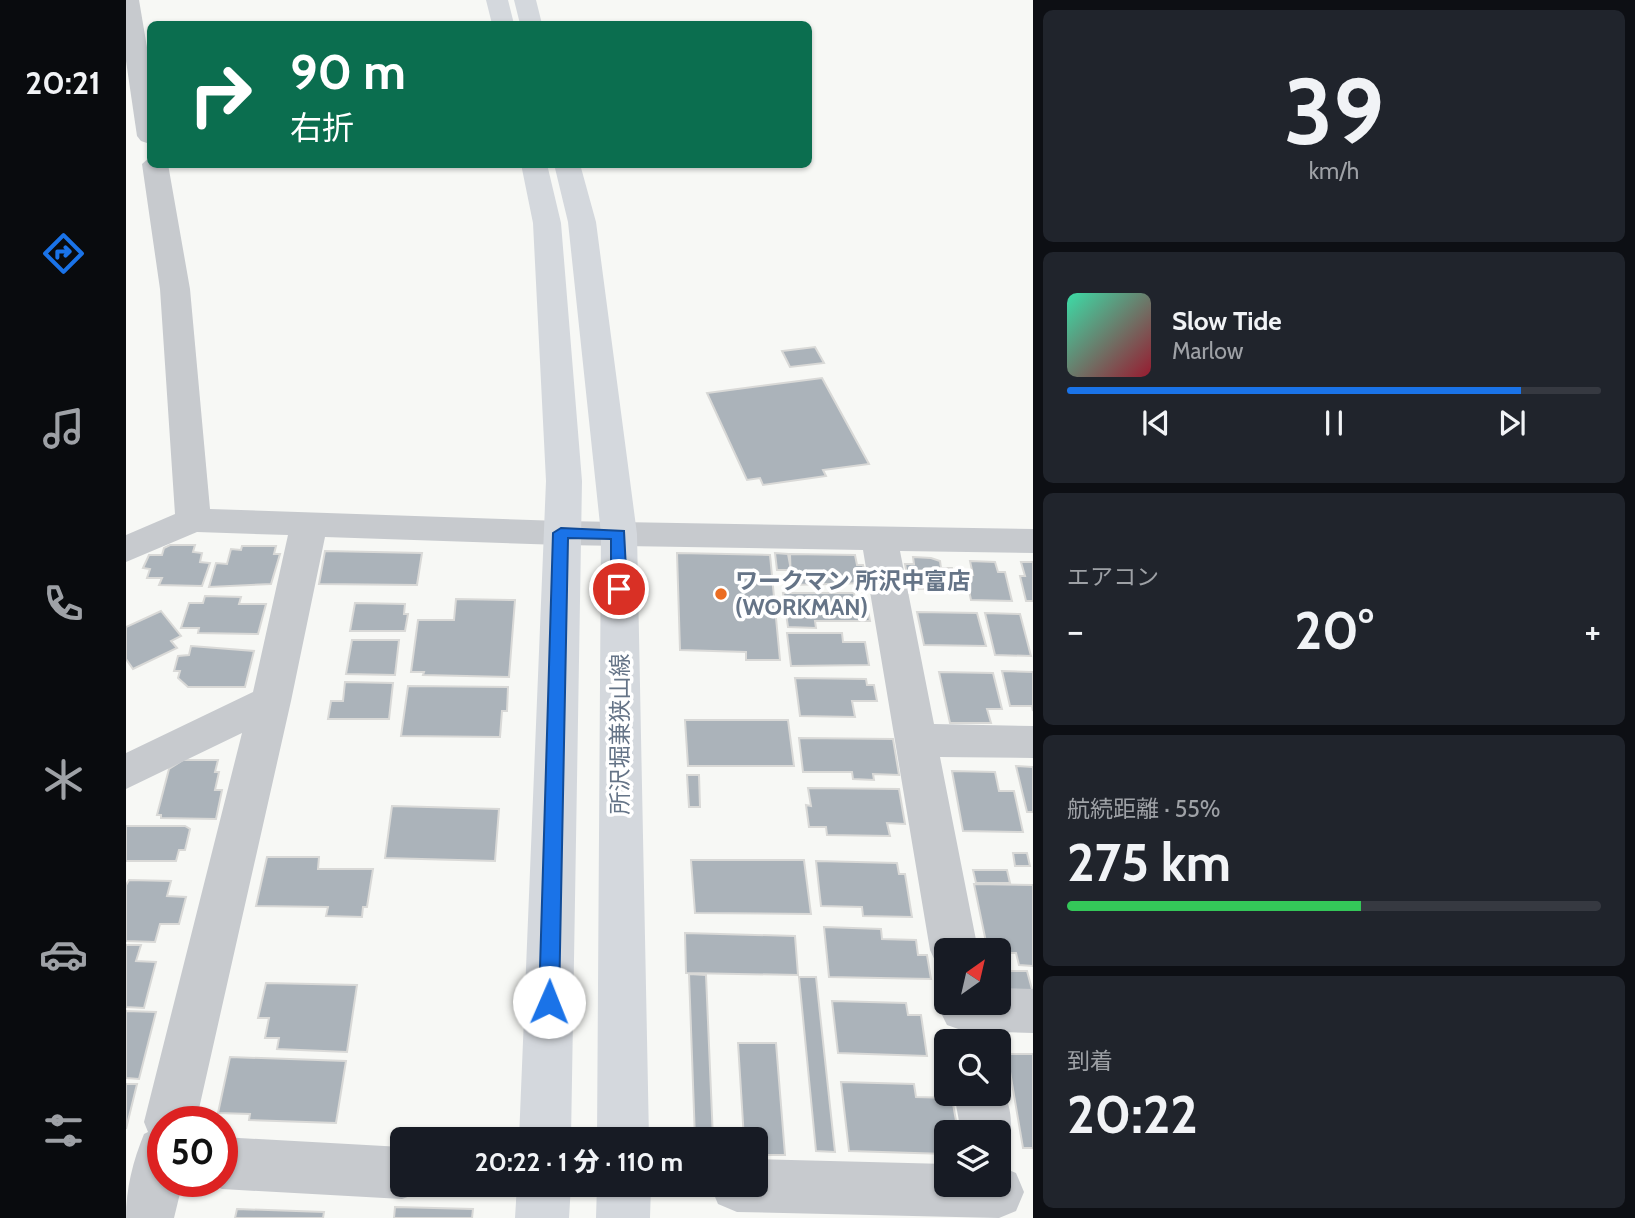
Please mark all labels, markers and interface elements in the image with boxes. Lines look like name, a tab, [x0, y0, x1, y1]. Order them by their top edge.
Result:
text: 90 m	[290, 42, 406, 101]
icon: right	[175, 49, 266, 140]
text: 39	[1284, 56, 1384, 167]
text: 20:21	[25, 63, 101, 102]
text: 右折	[290, 108, 354, 147]
text: km/h	[1309, 157, 1359, 185]
icon: directions	[39, 229, 88, 278]
text: Slow Tide	[1172, 305, 1282, 337]
text: Marlow	[1172, 337, 1243, 365]
icon: music	[39, 404, 88, 453]
icon: previous	[1137, 404, 1175, 442]
icon: pause	[1315, 404, 1353, 442]
icon: next	[1493, 404, 1531, 442]
pin	[589, 559, 649, 619]
text: エアコン	[1067, 563, 1159, 591]
place label: ワークマン 所沢中富店 (WORKMAN)	[735, 567, 970, 621]
icon: arrive	[600, 570, 638, 608]
icon: phone	[39, 579, 88, 628]
marker: ワークマン 所沢中富店 (WORKMAN)	[713, 586, 729, 602]
text: 20°	[1294, 599, 1374, 662]
text: −	[1067, 607, 1084, 654]
text: +	[1584, 607, 1601, 654]
street label: 所沢堀兼狭山線	[606, 654, 634, 815]
icon: climate	[39, 755, 88, 804]
text: 航続距離 · 55%	[1067, 795, 1220, 823]
text: 275 km	[1067, 831, 1231, 894]
icon: car	[39, 930, 88, 979]
north arrow	[934, 938, 1012, 1015]
map controls	[934, 938, 1011, 1197]
position arrow	[512, 965, 586, 1039]
button: search	[934, 1029, 1011, 1106]
text: 到着	[1067, 1047, 1113, 1075]
text: 20:22	[1067, 1083, 1198, 1146]
icon: filters	[39, 1106, 88, 1155]
speed limit sign: 50	[147, 1106, 238, 1197]
button: layers	[934, 1120, 1011, 1197]
text: 20:22 · 1 分 · 110 m	[475, 1146, 683, 1178]

